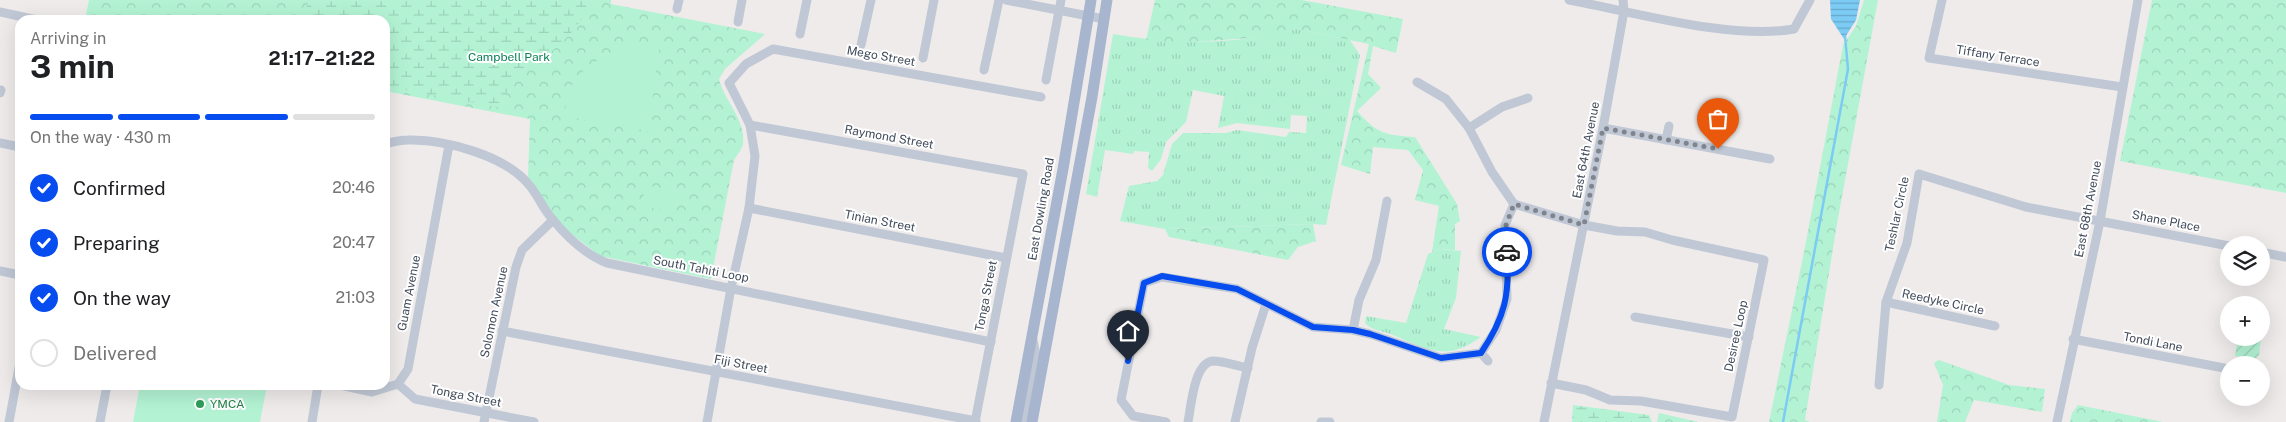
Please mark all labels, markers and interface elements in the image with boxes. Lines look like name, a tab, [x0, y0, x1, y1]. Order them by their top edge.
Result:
text: Arriving in	[30, 29, 106, 48]
street label: Mego Street	[846, 43, 917, 69]
street label: Tiffany Terrace	[1955, 43, 2041, 70]
text: 21:17–21:22	[269, 47, 375, 69]
text: 3 min	[30, 48, 115, 85]
park label: Campbell Park	[468, 50, 550, 64]
pin	[1697, 98, 1739, 149]
street label: East 64th Avenue	[1570, 100, 1602, 200]
icon: bag	[1704, 105, 1732, 133]
street label: Raymond Street	[843, 122, 935, 152]
text: On the way · 430 m	[30, 128, 171, 147]
street label: East Dowling Road	[1025, 156, 1057, 262]
street label: East 68th Avenue	[2072, 159, 2104, 259]
icon: check	[30, 174, 58, 202]
street label: Teshlar Circle	[1882, 175, 1912, 253]
text: Confirmed	[73, 177, 166, 199]
text: 20:46	[332, 178, 375, 197]
street label: Tinian Street	[844, 207, 917, 235]
street label: Shane Place	[2131, 208, 2202, 235]
courier	[1482, 227, 1532, 277]
icon: check	[30, 229, 58, 257]
text: Preparing	[73, 232, 160, 254]
text: 20:47	[333, 233, 375, 252]
map controls	[2220, 236, 2270, 406]
button: layers	[2220, 236, 2270, 286]
icon: car	[1493, 238, 1521, 266]
street label: South Tahiti Loop	[652, 253, 750, 285]
street label: Guam Avenue	[395, 254, 423, 332]
street label: Tonga Street	[972, 259, 1000, 333]
street label: Solomon Avenue	[477, 265, 511, 359]
icon: check	[30, 284, 58, 312]
street label: Reedyke Circle	[1901, 286, 1986, 318]
text: On the way	[73, 287, 171, 309]
text: 21:03	[336, 288, 375, 307]
button: +	[2220, 296, 2270, 346]
street label: Desiree Loop	[1722, 299, 1750, 373]
pin	[1107, 310, 1149, 361]
icon: home	[1114, 317, 1142, 345]
street label: Tondi Lane	[2122, 329, 2184, 355]
text: Delivered	[73, 342, 157, 364]
street label: Fiji Street	[713, 352, 769, 376]
button: −	[2220, 356, 2270, 406]
street label: Tonga Street	[429, 382, 503, 410]
place label: YMCA	[210, 397, 245, 411]
marker: YMCA	[194, 398, 206, 410]

